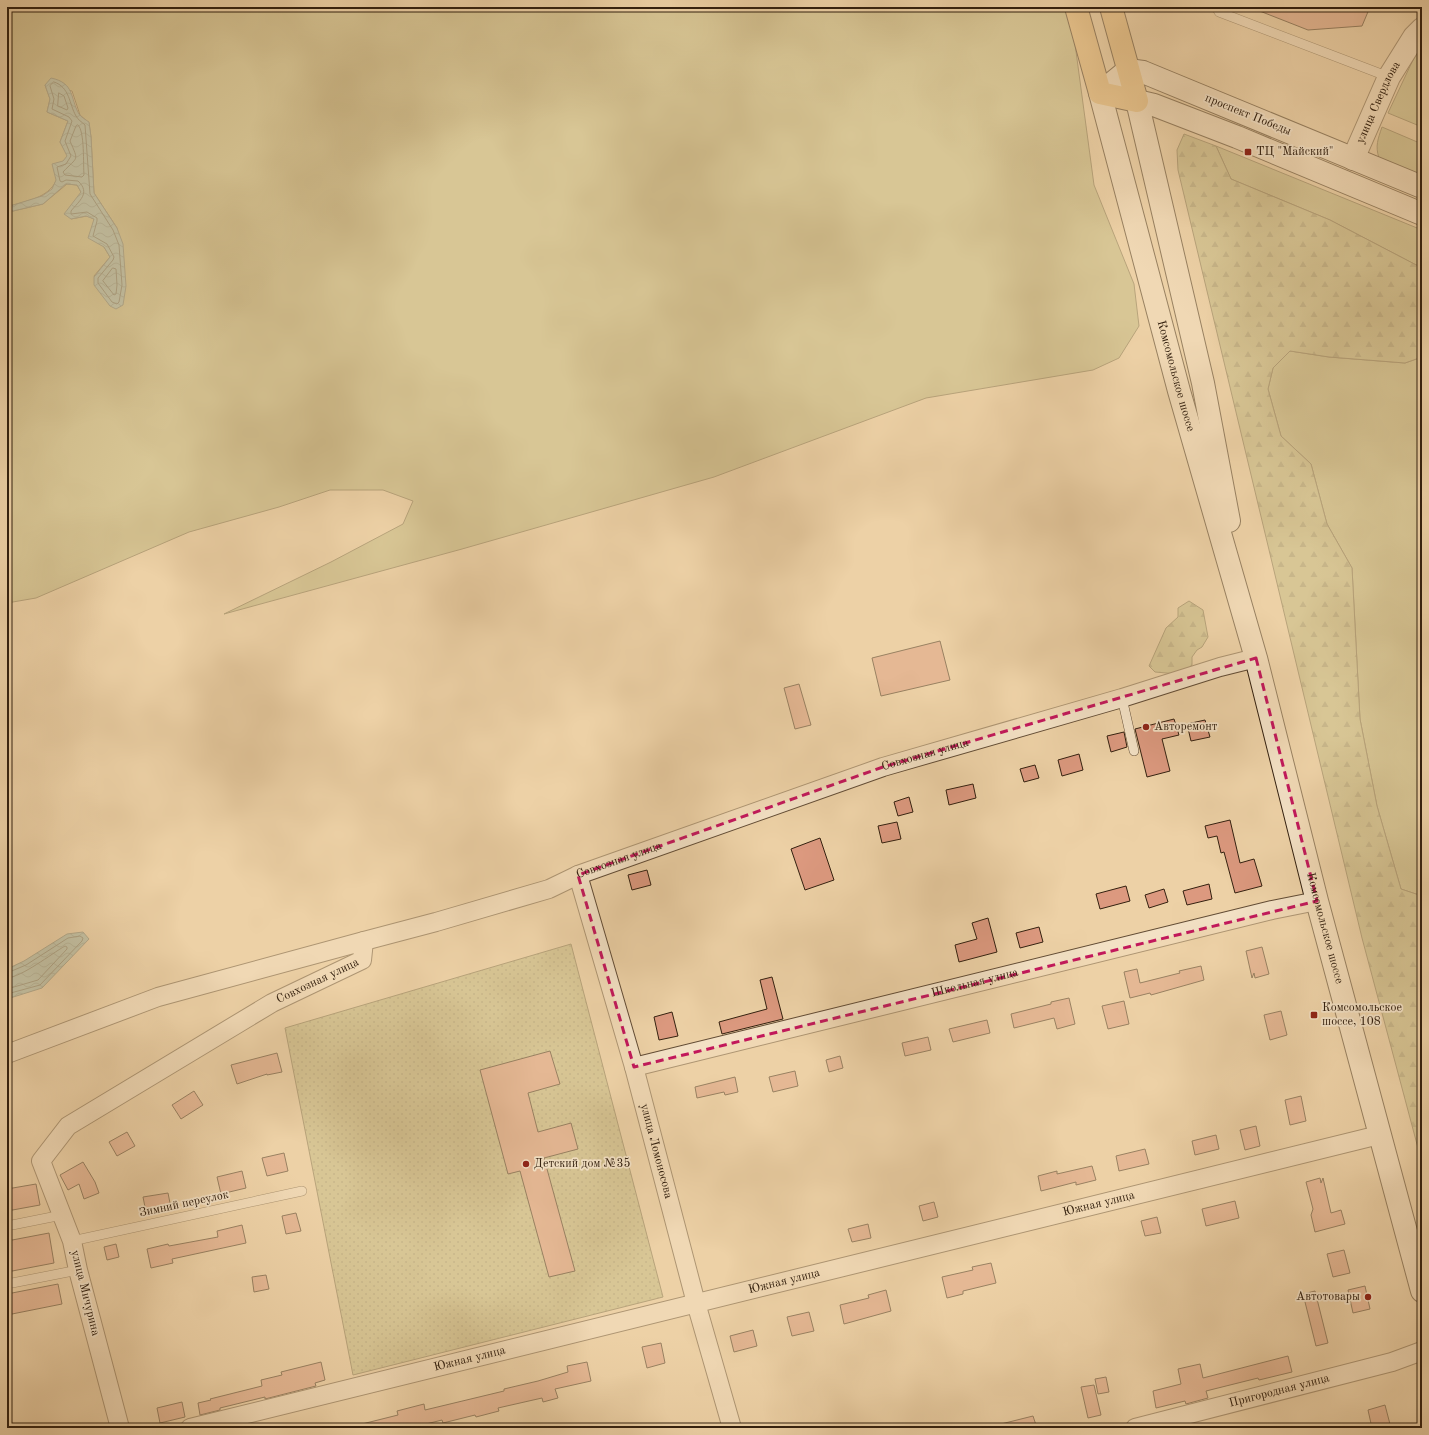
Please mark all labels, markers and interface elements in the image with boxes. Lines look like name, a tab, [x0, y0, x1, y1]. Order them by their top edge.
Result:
street label: улица Свердлова	[1355, 59, 1403, 145]
street label: проспект Победы	[1203, 92, 1293, 138]
place label: ТЦ "Майский"	[1256, 146, 1334, 158]
marker: ТЦ "Майский"	[1243, 147, 1253, 157]
street label: Комсомольское шоссе	[1155, 319, 1196, 433]
place label: Авторемонт	[1154, 721, 1218, 733]
marker: Авторемонт	[1141, 722, 1151, 732]
street label: Совхозная улица	[880, 737, 970, 773]
street label: Совхозная улица	[575, 840, 663, 881]
street label: Комсомольское шоссе	[1304, 871, 1345, 986]
street label: Совхозная улица	[275, 956, 361, 1006]
street label: Школьная улица	[930, 967, 1020, 1000]
place label: Комсомольское шоссе, 108	[1322, 1002, 1402, 1028]
marker: Комсомольское шоссе, 108	[1309, 1010, 1319, 1020]
street label: улица Ломоносова	[638, 1102, 674, 1200]
place label: Детский дом №35	[534, 1157, 630, 1170]
marker: Детский дом №35	[521, 1159, 531, 1169]
street label: Зимний переулок	[138, 1189, 230, 1219]
street label: Южная улица	[1062, 1189, 1136, 1219]
street label: улица Мичурина	[69, 1249, 101, 1337]
street label: Южная улица	[747, 1267, 821, 1296]
place label: Автотовары	[1296, 1291, 1360, 1303]
marker: Автотовары	[1363, 1292, 1373, 1302]
street label: Южная улица	[432, 1344, 507, 1374]
street label: Пригородная улица	[1228, 1372, 1331, 1410]

